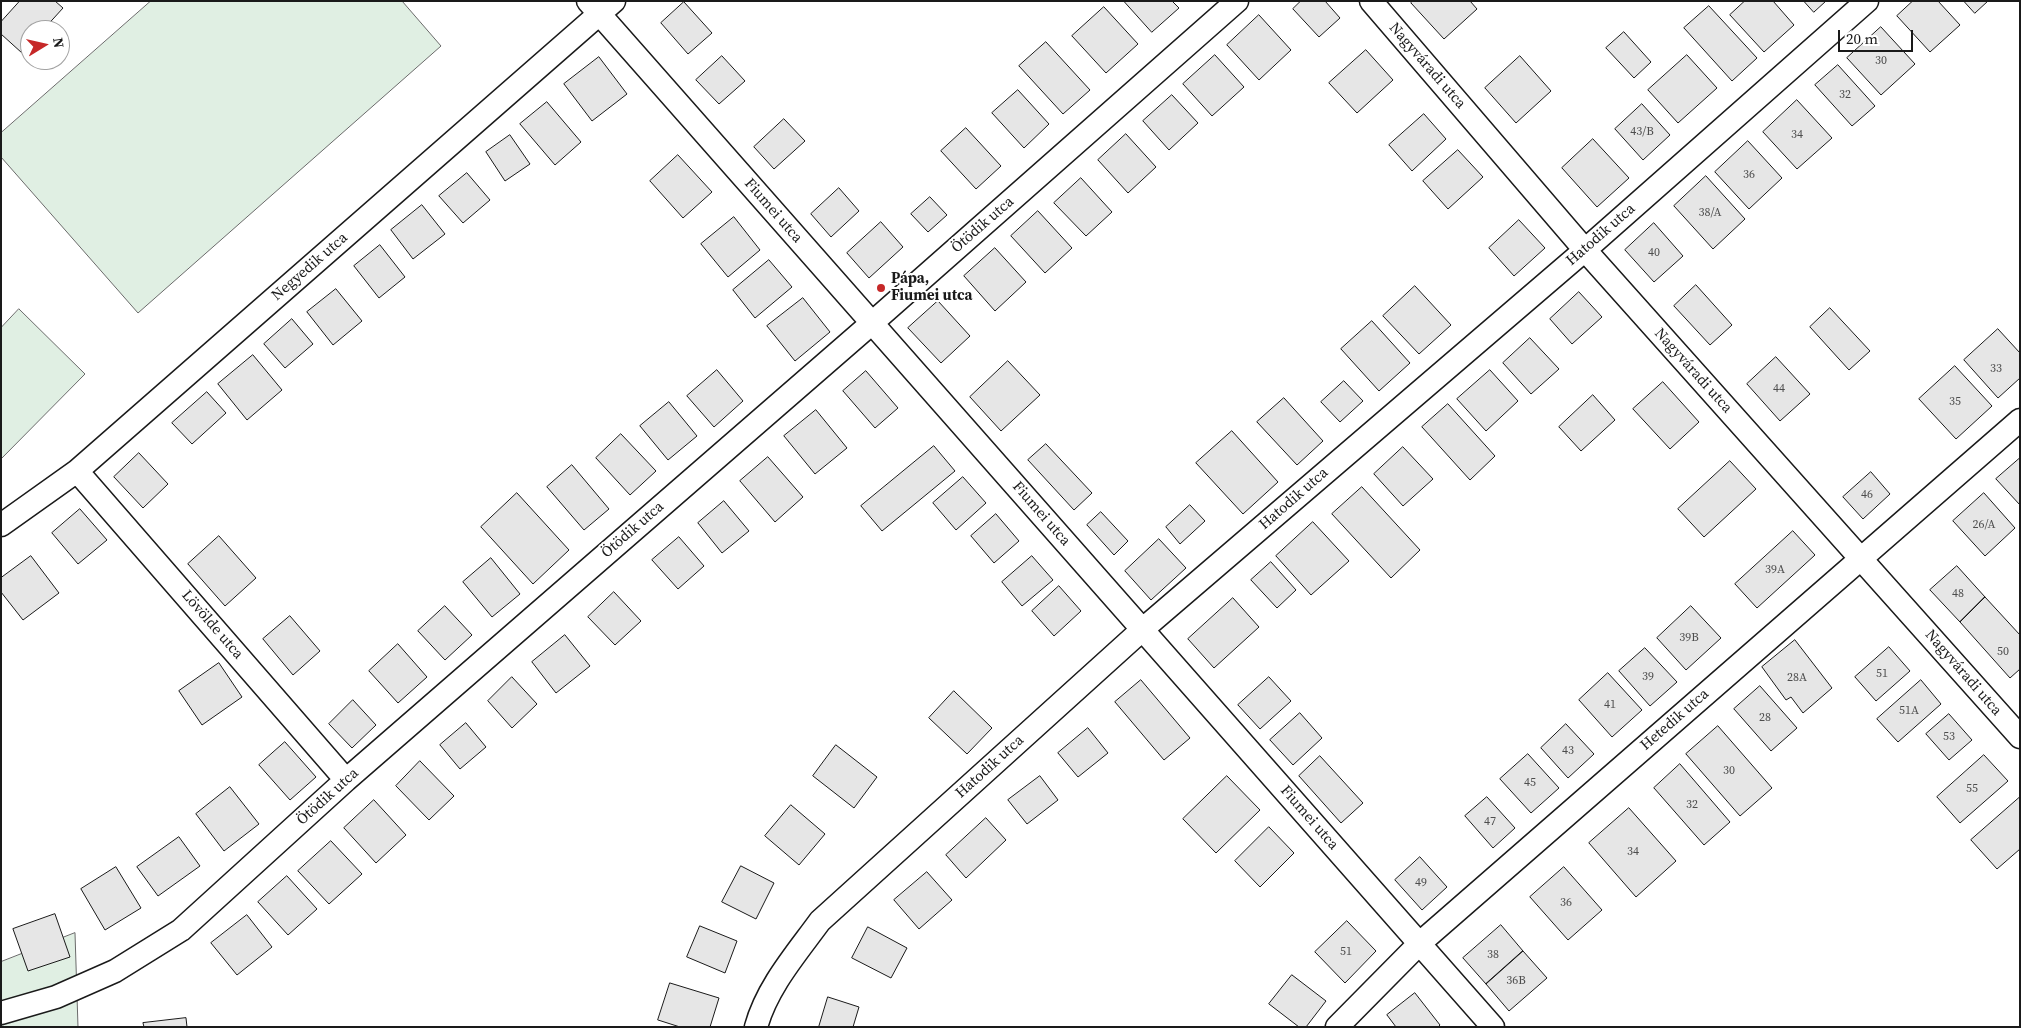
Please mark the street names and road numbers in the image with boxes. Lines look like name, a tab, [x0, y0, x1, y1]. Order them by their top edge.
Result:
street label: Nagyváradi utca	[1385, 19, 1469, 113]
street label: Fiumei utca	[740, 175, 806, 247]
street label: Ötödik utca	[948, 193, 1018, 257]
street label: Hatodik utca	[1563, 200, 1639, 270]
street label: Negyedik utca	[268, 229, 352, 305]
street label: Nagyváradi utca	[1650, 325, 1736, 417]
street label: Hatodik utca	[1256, 464, 1332, 534]
street label: Fiumei utca	[1008, 478, 1074, 550]
street label: Ötödik utca	[598, 498, 668, 562]
street label: Lövölde utca	[177, 587, 247, 663]
street label: Nagyváradi utca	[1921, 626, 2005, 720]
street label: Hetedik utca	[1637, 685, 1713, 755]
street label: Hatodik utca	[952, 732, 1028, 802]
street label: Ötödik utca	[293, 765, 363, 829]
street label: Fiumei utca	[1276, 782, 1342, 854]

